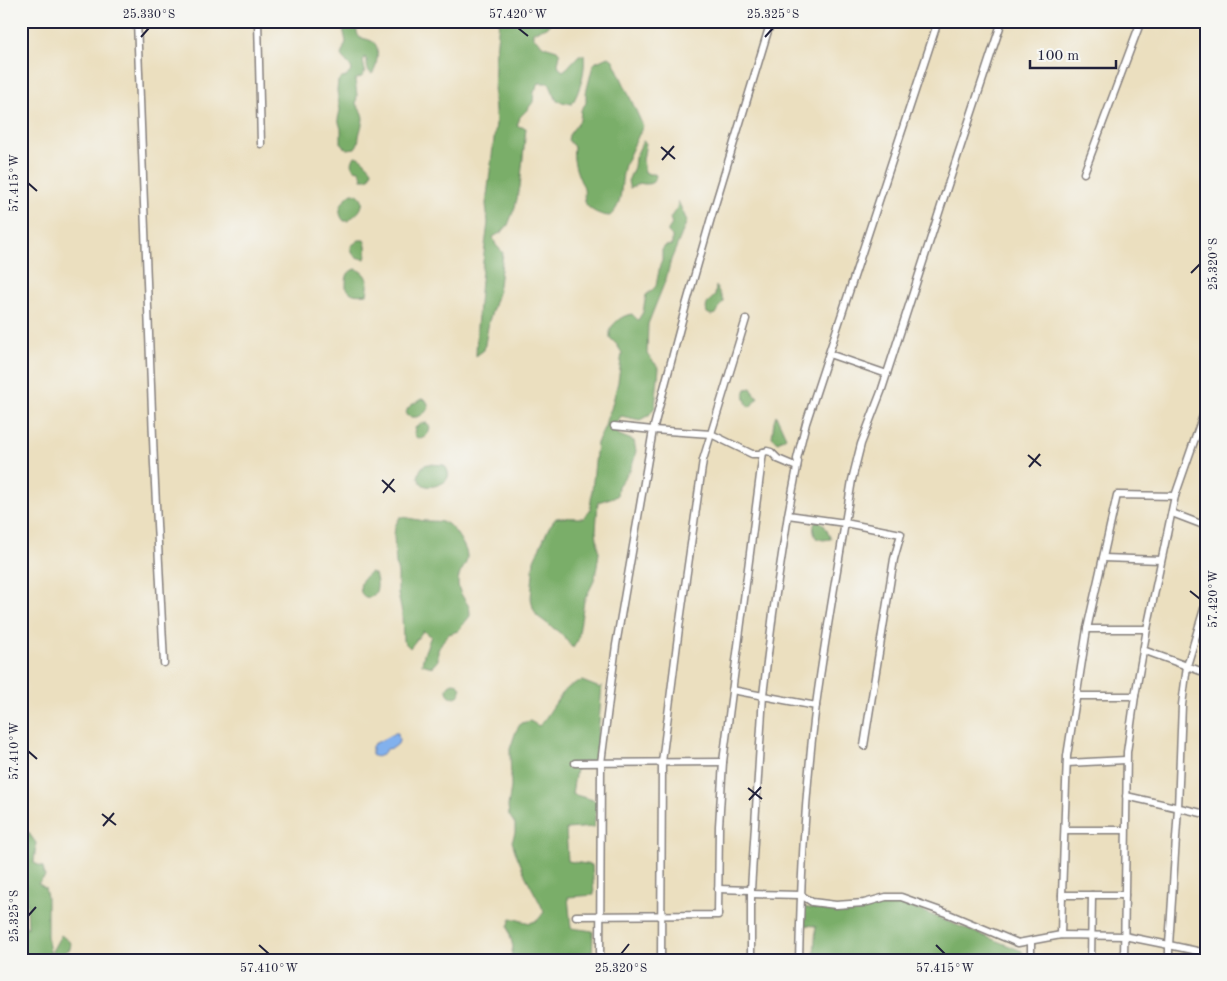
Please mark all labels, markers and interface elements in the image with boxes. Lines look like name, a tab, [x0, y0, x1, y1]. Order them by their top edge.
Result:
text: 25.330°S	[123, 8, 175, 21]
text: 57.420°W	[489, 8, 547, 21]
text: 25.325°S	[747, 8, 799, 21]
scale bar	[1030, 38, 1116, 70]
text: 100 m	[1037, 49, 1079, 64]
text: 57.415°W	[8, 154, 21, 212]
text: 25.320°S	[1207, 238, 1220, 290]
text: 57.420°W	[1207, 570, 1220, 628]
text: 57.410°W	[8, 722, 21, 780]
text: 25.325°S	[8, 890, 21, 942]
text: 57.410°W	[240, 962, 298, 975]
text: 25.320°S	[595, 962, 647, 975]
text: 57.415°W	[916, 962, 974, 975]

